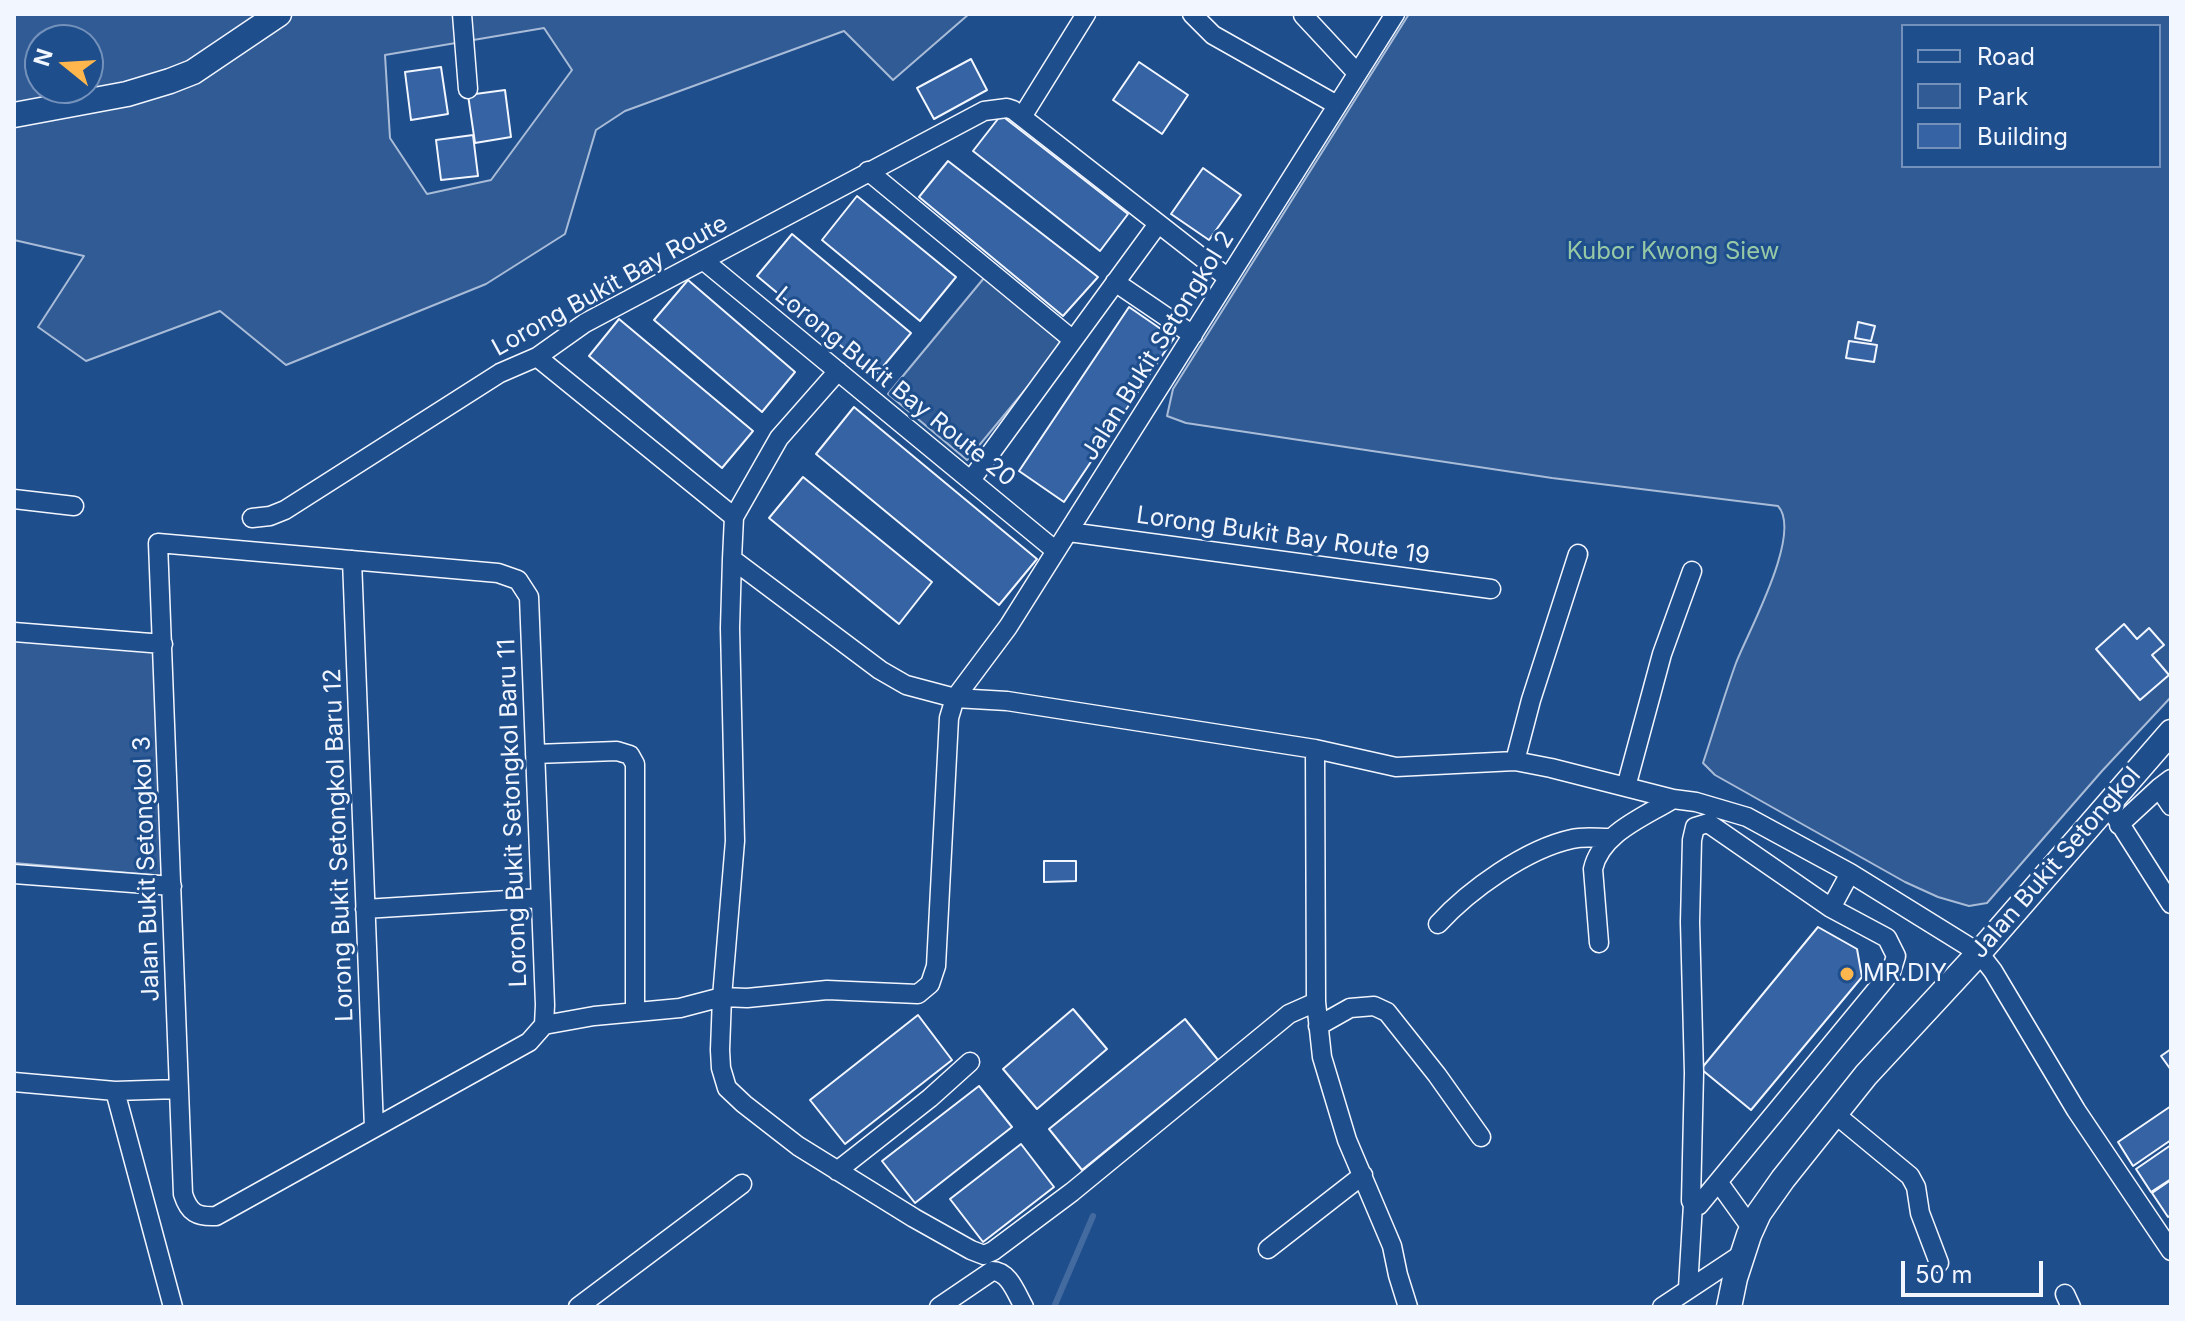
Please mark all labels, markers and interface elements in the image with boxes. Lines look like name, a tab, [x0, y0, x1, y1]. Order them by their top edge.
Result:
north arrow	[24, 24, 104, 104]
legend	[1901, 24, 2161, 168]
text: Road	[1977, 42, 2035, 71]
text: N	[28, 45, 58, 69]
text: Park	[1977, 82, 2028, 111]
text: Building	[1977, 122, 2068, 151]
street label: Lorong Bukit Bay Route	[487, 209, 733, 363]
street label: Jalan Bukit Setongkol 2	[1075, 226, 1241, 466]
park label: Kubor Kwong Siew	[1567, 238, 1779, 266]
street label: Lorong Bukit Bay Route 20	[769, 281, 1021, 493]
street label: Lorong Bukit Bay Route 19	[1135, 501, 1431, 571]
street label: Lorong Bukit Setongkol Baru 11	[493, 638, 533, 988]
street label: Lorong Bukit Setongkol Baru 12	[318, 668, 360, 1022]
street label: Jalan Bukit Setongkol 3	[128, 736, 166, 1002]
street label: Jalan Bukit Setongkol	[1965, 761, 2147, 965]
place label: MR.DIY	[1863, 960, 1947, 988]
marker: MR.DIY	[1838, 965, 1856, 983]
scale bar	[1905, 1245, 2047, 1295]
text: 50 m	[1915, 1260, 1973, 1289]

